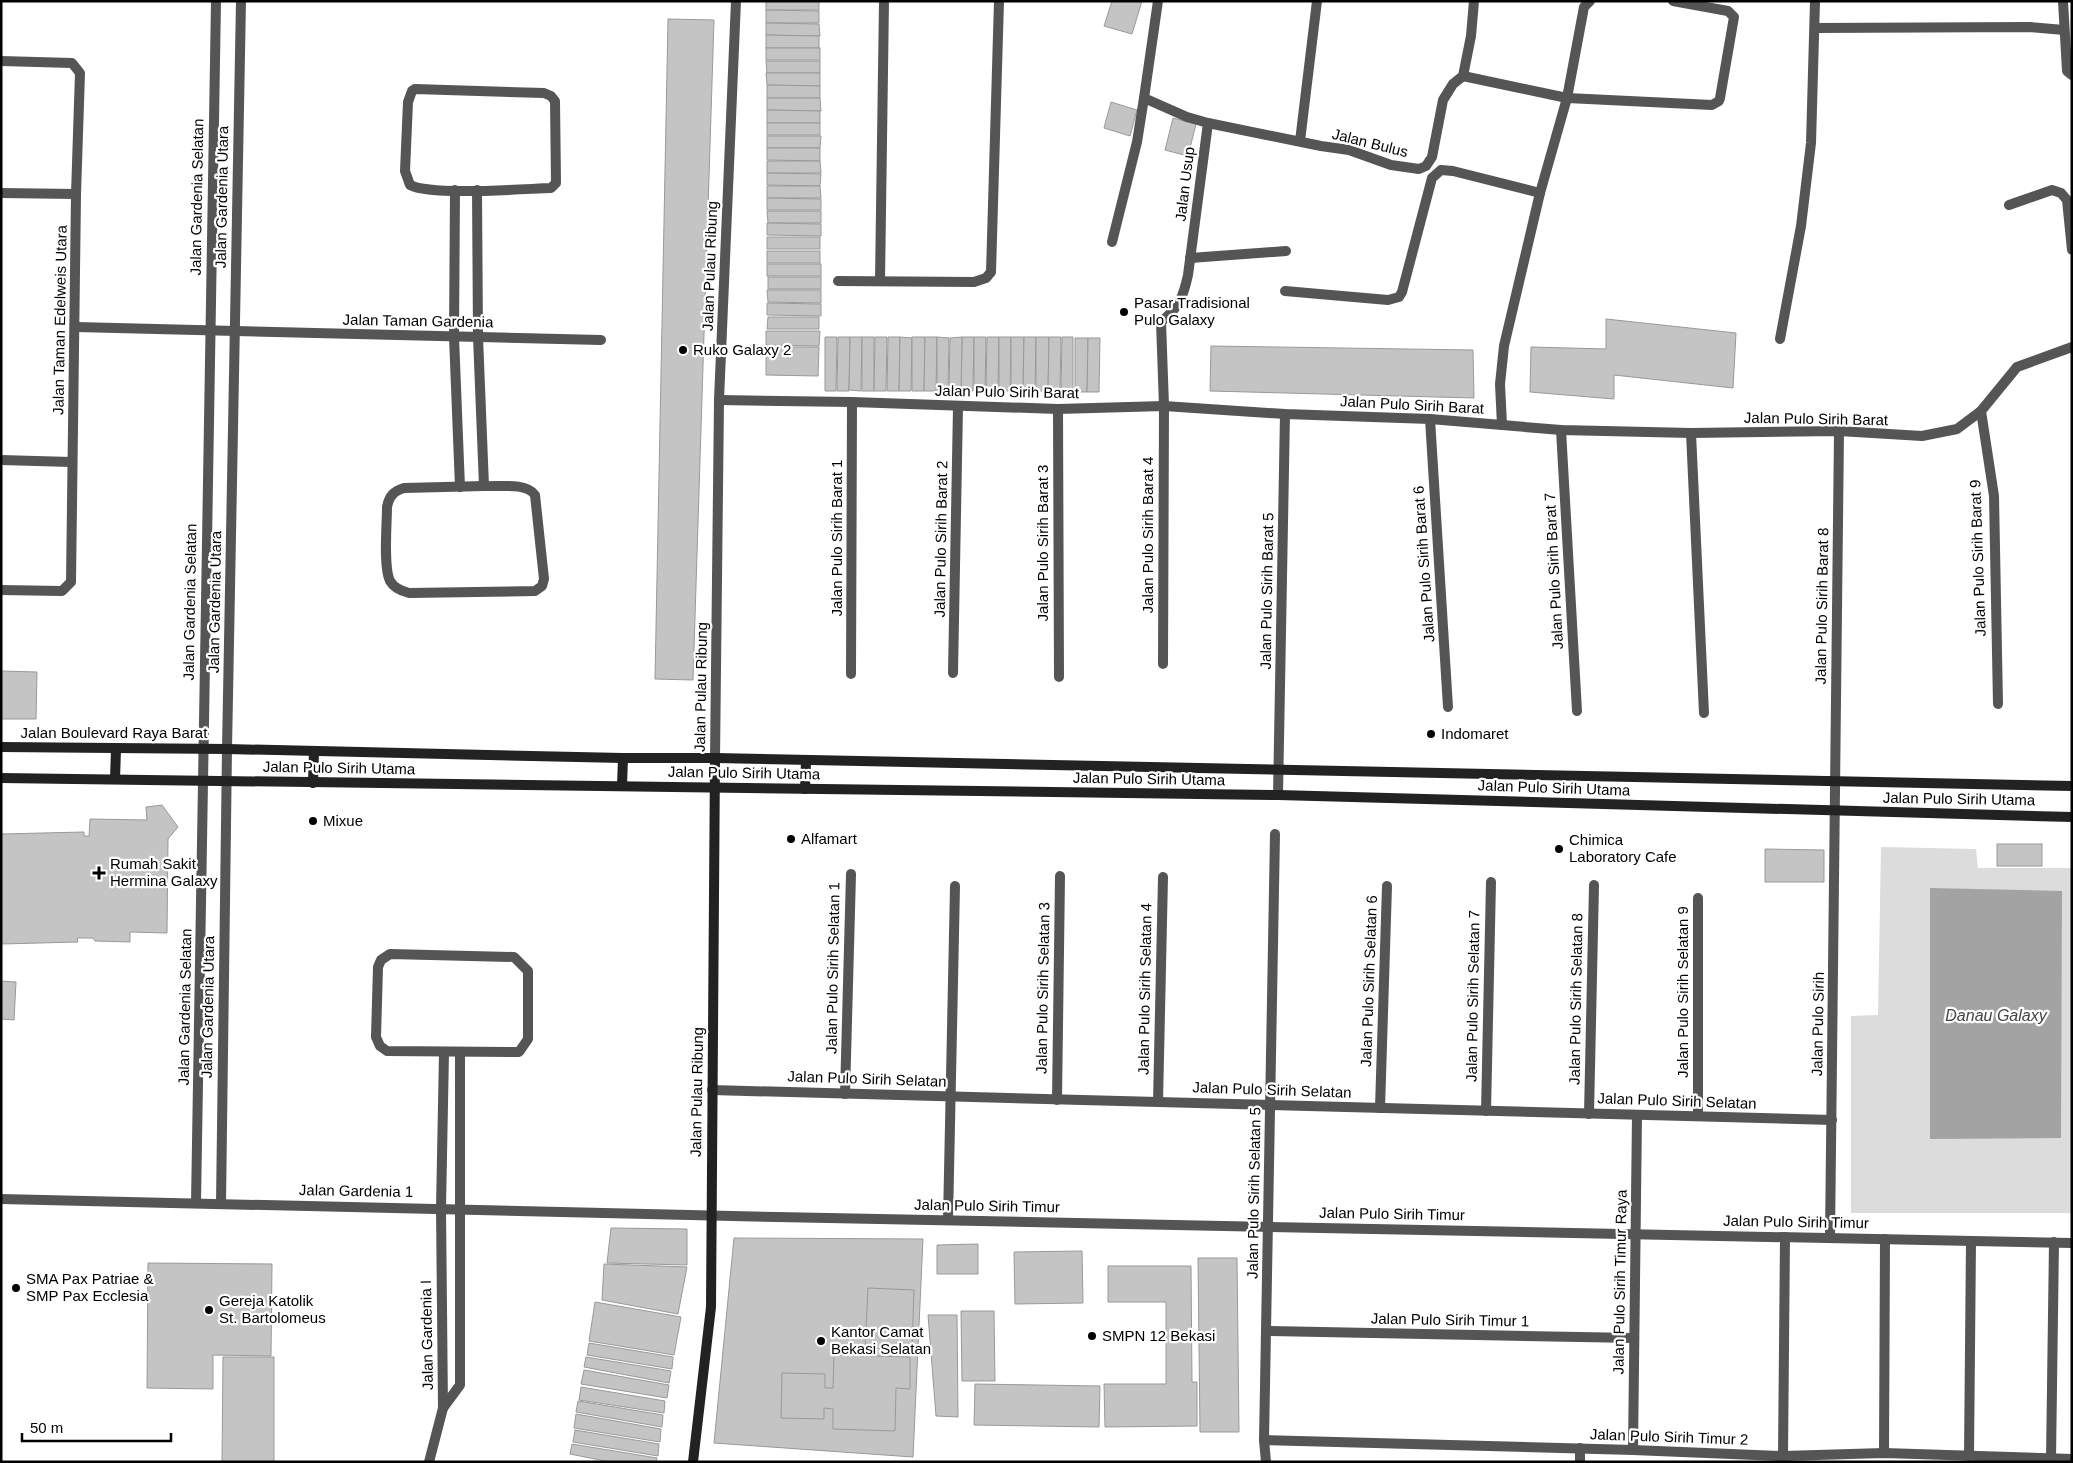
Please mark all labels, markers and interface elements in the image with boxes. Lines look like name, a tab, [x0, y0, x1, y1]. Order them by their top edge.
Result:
street label: Jalan Gardenia Selatan	[187, 118, 206, 276]
street label: Jalan Gardenia Utara	[212, 125, 231, 268]
street label: Jalan Bulus	[1330, 125, 1410, 160]
street label: Jalan Usup	[1171, 146, 1198, 222]
street label: Jalan Pulau Ribung	[699, 201, 720, 331]
street label: Jalan Taman Edelweis Utara	[49, 224, 70, 415]
place label: Pasar Tradisional Pulo Galaxy	[1134, 294, 1250, 328]
marker: Pasar Tradisional Pulo Galaxy	[1118, 306, 1130, 318]
street label: Jalan Taman Gardenia	[343, 311, 494, 330]
place label: Ruko Galaxy 2	[693, 341, 791, 358]
marker: Ruko Galaxy 2	[677, 344, 689, 356]
street label: Jalan Pulo Sirih Barat	[935, 382, 1080, 401]
street label: Jalan Pulo Sirih Barat	[1340, 392, 1485, 417]
street label: Jalan Pulo Sirih Barat	[1744, 409, 1889, 428]
street label: Jalan Pulo Sirih Barat 4	[1139, 457, 1156, 613]
street label: Jalan Pulo Sirih Barat 1	[828, 460, 845, 616]
street label: Jalan Pulo Sirih Barat 2	[931, 460, 950, 618]
street label: Jalan Pulo Sirih Barat 3	[1034, 465, 1051, 621]
street label: Jalan Pulo Sirih Barat 9	[1966, 479, 1989, 637]
street label: Jalan Pulo Sirih Barat 6	[1410, 485, 1437, 643]
street label: Jalan Pulo Sirih Barat 7	[1541, 492, 1566, 650]
street label: Jalan Pulo Sirih Barat 5	[1257, 512, 1276, 670]
street label: Jalan Gardenia Selatan	[180, 523, 199, 681]
street label: Jalan Pulo Sirih Barat 8	[1812, 527, 1831, 685]
street label: Jalan Gardenia Utara	[205, 530, 224, 673]
street label: Jalan Pulau Ribung	[691, 622, 710, 752]
street label: Jalan Boulevard Raya Barat	[21, 724, 208, 741]
place label: Indomaret	[1441, 725, 1509, 742]
marker: Indomaret	[1425, 728, 1437, 740]
street label: Jalan Pulo Sirih Utama	[263, 758, 416, 777]
street label: Jalan Pulo Sirih Utama	[668, 763, 821, 782]
street label: Jalan Pulo Sirih Utama	[1073, 769, 1226, 788]
street label: Jalan Pulo Sirih Utama	[1477, 776, 1631, 799]
street label: Jalan Pulo Sirih Utama	[1883, 789, 2036, 808]
place label: Mixue	[323, 812, 363, 829]
marker: Mixue	[307, 815, 319, 827]
place label: Alfamart	[801, 830, 858, 847]
place label: Chimica Laboratory Cafe	[1569, 831, 1677, 865]
marker: Alfamart	[785, 833, 797, 845]
marker: Chimica Laboratory Cafe	[1553, 843, 1565, 855]
place label: Rumah Sakit Hermina Galaxy	[110, 855, 218, 889]
marker: Rumah Sakit Hermina Galaxy	[92, 866, 106, 880]
street label: Jalan Pulo Sirih Selatan 1	[823, 882, 842, 1054]
street label: Jalan Pulo Sirih Selatan 6	[1357, 895, 1380, 1067]
street label: Jalan Pulo Sirih Selatan 3	[1033, 902, 1052, 1074]
street label: Jalan Pulo Sirih Selatan 4	[1135, 903, 1154, 1075]
street label: Jalan Pulo Sirih Selatan 9	[1674, 906, 1691, 1078]
street label: Jalan Pulo Sirih Selatan 7	[1463, 910, 1482, 1082]
street label: Jalan Pulo Sirih Selatan 8	[1566, 913, 1585, 1085]
street label: Jalan Gardenia Selatan	[175, 928, 194, 1086]
street label: Jalan Gardenia Utara	[198, 935, 217, 1078]
street label: Jalan Pulo Sirih	[1808, 972, 1827, 1076]
water label: Danau Galaxy	[1945, 1007, 2048, 1024]
street label: Jalan Pulau Ribung	[687, 1027, 706, 1157]
street label: Jalan Pulo Sirih Selatan	[787, 1067, 947, 1090]
street label: Jalan Pulo Sirih Selatan	[1192, 1078, 1352, 1101]
street label: Jalan Pulo Sirih Selatan	[1597, 1089, 1757, 1112]
street label: Jalan Pulo Sirih Selatan 5	[1244, 1107, 1263, 1279]
street label: Jalan Gardenia 1	[299, 1181, 413, 1200]
street label: Jalan Pulo Sirih Timur Raya	[1609, 1189, 1630, 1375]
street label: Jalan Pulo Sirih Timur	[914, 1196, 1060, 1215]
street label: Jalan Pulo Sirih Timur	[1319, 1204, 1465, 1223]
street label: Jalan Pulo Sirih Timur	[1723, 1212, 1869, 1231]
place label: SMA Pax Patriae & SMP Pax Ecclesia	[26, 1270, 154, 1304]
street label: Jalan Gardenia I	[417, 1280, 436, 1390]
marker: SMA Pax Patriae & SMP Pax Ecclesia	[10, 1282, 22, 1294]
place label: Gereja Katolik St. Bartolomeus	[219, 1292, 326, 1326]
marker: Gereja Katolik St. Bartolomeus	[203, 1304, 215, 1316]
street label: Jalan Pulo Sirih Timur 1	[1371, 1310, 1529, 1329]
place label: Kantor Camat Bekasi Selatan	[831, 1323, 931, 1357]
place label: SMPN 12 Bekasi	[1102, 1327, 1215, 1344]
marker: SMPN 12 Bekasi	[1086, 1330, 1098, 1342]
marker: Kantor Camat Bekasi Selatan	[815, 1335, 827, 1347]
scale bar	[22, 1410, 171, 1442]
text: 50 m	[30, 1419, 63, 1436]
street label: Jalan Pulo Sirih Timur 2	[1590, 1425, 1748, 1448]

